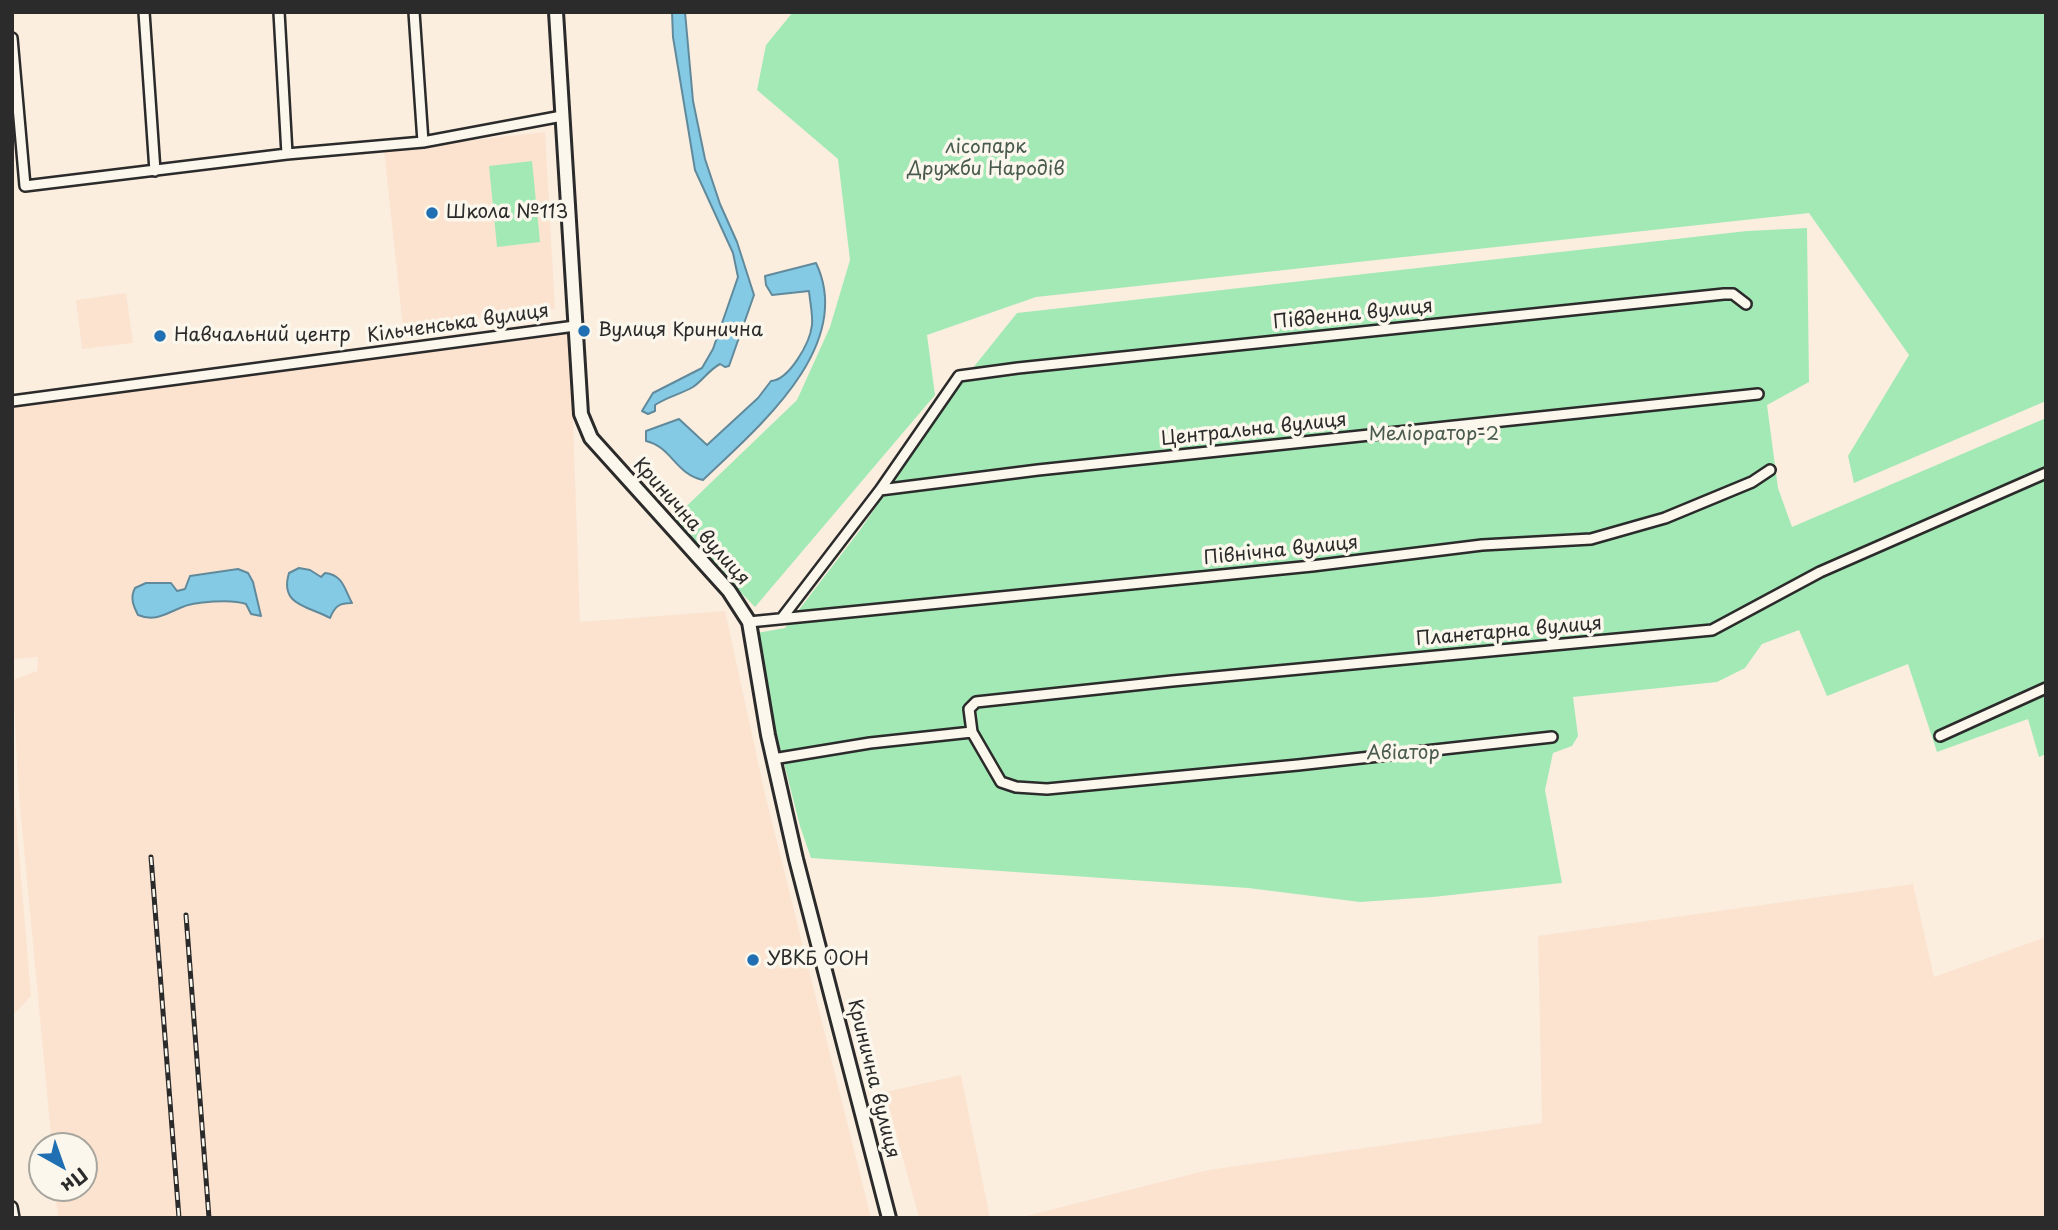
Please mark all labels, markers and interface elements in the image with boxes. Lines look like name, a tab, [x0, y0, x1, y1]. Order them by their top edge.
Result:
park label: лісопарк Дружби Народів	[907, 137, 1065, 181]
place label: Школа №113	[446, 202, 568, 224]
marker: Школа №113	[424, 205, 440, 221]
street label: Південна вулиця	[1272, 295, 1434, 335]
street label: Кільченська вулиця	[365, 300, 551, 348]
place label: Вулиця Кринична	[598, 320, 763, 342]
marker: Вулиця Кринична	[576, 323, 592, 339]
place label: Навчальний центр	[174, 325, 351, 347]
marker: Навчальний центр	[152, 328, 168, 344]
street label: Центральна вулиця	[1160, 409, 1348, 451]
park label: Меліоратор-2	[1369, 424, 1499, 446]
street label: Кринична вулиця	[628, 454, 754, 590]
street label: Північна вулиця	[1203, 532, 1359, 570]
street label: Планетарна вулиця	[1415, 613, 1603, 651]
park label: Авіатор	[1366, 743, 1440, 765]
place label: УВКБ ООН	[767, 949, 869, 971]
marker: УВКБ ООН	[745, 952, 761, 968]
street label: Кринична вулиця	[842, 997, 904, 1161]
north arrow	[28, 1132, 98, 1202]
text: Пн	[56, 1162, 95, 1201]

